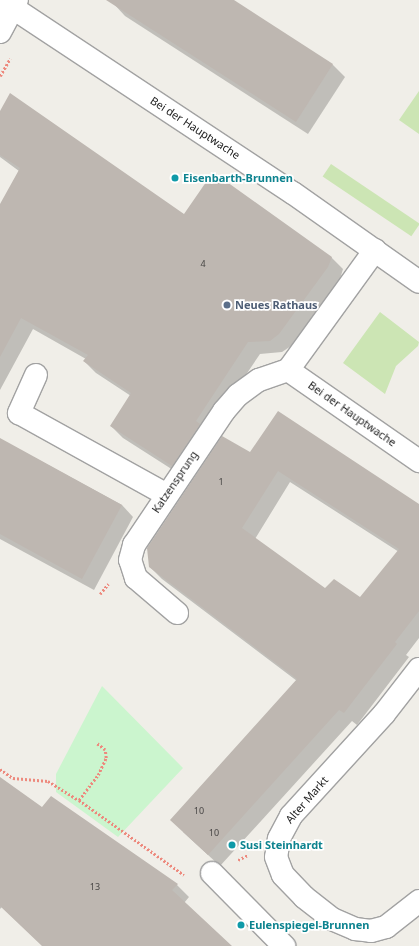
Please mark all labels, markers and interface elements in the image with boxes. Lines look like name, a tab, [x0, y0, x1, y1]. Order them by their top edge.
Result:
street label: Bei der Hauptwache	[148, 94, 242, 162]
place label: Eisenbarth-Brunnen	[183, 171, 293, 185]
marker: Eisenbarth-Brunnen	[170, 173, 180, 183]
house number: 4	[200, 259, 206, 269]
place label: Neues Rathaus	[235, 298, 318, 312]
marker: Neues Rathaus	[222, 300, 232, 310]
street label: Bei der Hauptwache	[305, 379, 399, 449]
street label: Katzensprung	[149, 448, 201, 516]
house number: 1	[218, 477, 224, 487]
street label: Alter Markt	[283, 774, 331, 826]
house number: 10	[194, 806, 204, 816]
house number: 10	[209, 828, 219, 838]
place label: Susi Steinhardt	[240, 838, 323, 852]
marker: Susi Steinhardt	[227, 840, 237, 850]
house number: 13	[90, 882, 100, 892]
place label: Eulenspiegel-Brunnen	[249, 918, 369, 932]
marker: Eulenspiegel-Brunnen	[236, 920, 246, 930]

